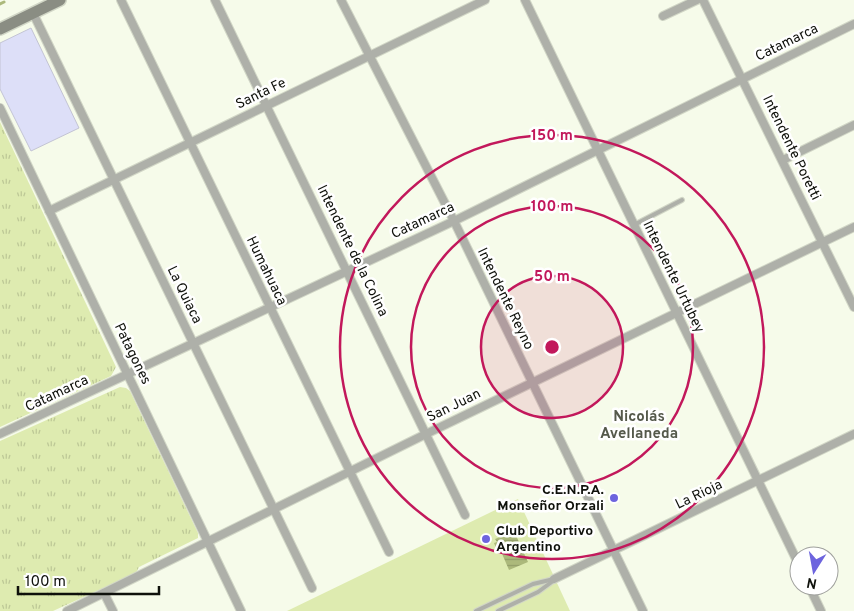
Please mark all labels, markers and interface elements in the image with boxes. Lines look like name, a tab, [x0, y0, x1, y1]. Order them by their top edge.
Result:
street label: Catamarca	[753, 21, 821, 65]
street label: Santa Fe	[233, 75, 289, 113]
street label: Intendente Poretti	[758, 93, 824, 203]
text: 150 m	[531, 127, 573, 146]
street label: Intendente de la Colina	[313, 182, 391, 320]
text: 100 m	[531, 198, 573, 217]
street label: Catamarca	[389, 199, 457, 243]
street label: Intendente Urtubey	[638, 218, 708, 336]
street label: Humahuaca	[242, 234, 290, 308]
street label: Intendente Reyno	[473, 245, 537, 353]
street label: La Quiaca	[163, 263, 205, 327]
text: 50 m	[534, 268, 570, 287]
street label: Patagones	[110, 321, 154, 387]
centre of rings	[543, 338, 561, 356]
street label: Catamarca	[23, 372, 91, 416]
street label: San Juan	[424, 386, 484, 426]
district label: Nicolás Avellaneda	[600, 408, 678, 444]
street label: La Rioja	[673, 476, 725, 514]
place label: C.E.N.P.A. Monseñor Orzali	[497, 482, 604, 515]
marker: C.E.N.P.A. Monseñor Orzali	[608, 492, 620, 504]
place label: Club Deportivo Argentino	[496, 523, 593, 556]
marker: Club Deportivo Argentino	[480, 533, 492, 545]
north arrow	[789, 546, 839, 596]
scale bar	[18, 564, 159, 596]
text: 100 m	[25, 573, 66, 592]
text: N	[805, 573, 818, 592]

